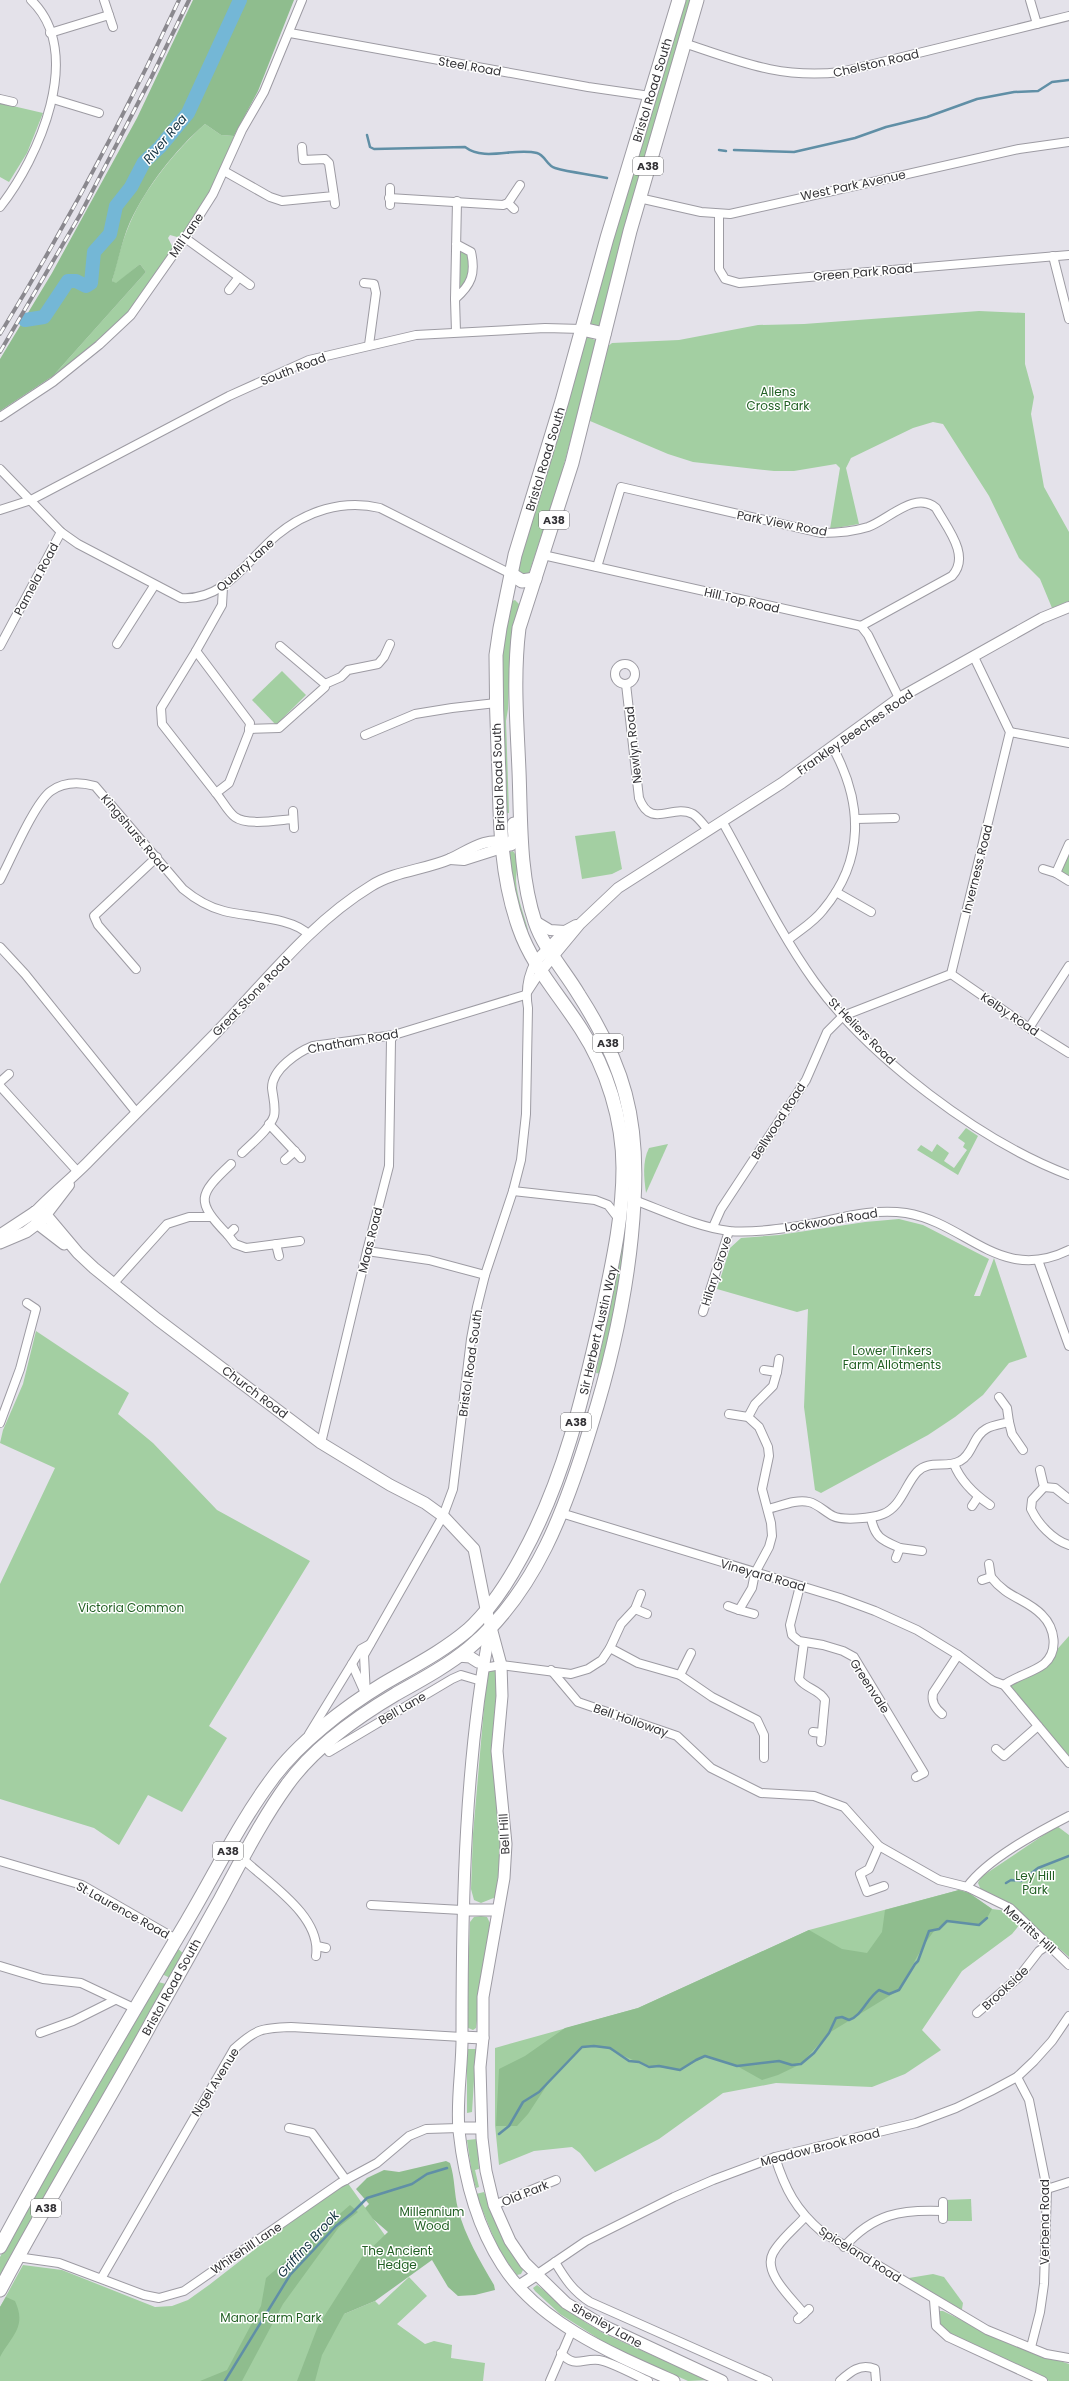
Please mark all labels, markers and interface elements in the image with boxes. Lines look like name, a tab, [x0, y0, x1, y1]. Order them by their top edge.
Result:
street label: Bristol Road South	[628, 36, 676, 144]
street label: Chelston Road	[831, 45, 921, 81]
street label: Steel Road	[437, 52, 503, 80]
water label: River Rea	[138, 110, 192, 168]
road number: A38	[633, 157, 663, 175]
street label: West Park Avenue	[799, 166, 907, 204]
street label: Mill Lane	[165, 209, 207, 261]
street label: Green Park Road	[813, 259, 913, 285]
street label: South Road	[258, 349, 328, 389]
park label: Allens Cross Park	[747, 383, 810, 414]
street label: Bristol Road South	[521, 405, 569, 513]
street label: Park View Road	[735, 506, 829, 540]
road number: A38	[539, 511, 569, 529]
street label: Quarry Lane	[212, 534, 278, 596]
street label: Pamela Road	[10, 540, 62, 618]
street label: Hill Top Road	[703, 583, 781, 617]
street label: Frankley Beeches Road	[794, 685, 916, 779]
street label: Newlyn Road	[620, 706, 646, 784]
street label: Bristol Road South	[488, 723, 508, 831]
street label: Kingshurst Road	[97, 790, 173, 876]
street label: Inverness Road	[958, 823, 996, 915]
street label: Great Stone Road	[208, 952, 294, 1040]
street label: Kelby Road	[978, 988, 1042, 1040]
street label: St Heliers Road	[825, 994, 899, 1068]
street label: Chatham Road	[306, 1025, 400, 1057]
road number: A38	[593, 1034, 623, 1052]
street label: Bellwood Road	[747, 1079, 809, 1163]
street label: Lockwood Road	[783, 1204, 879, 1236]
street label: Maas Road	[354, 1205, 386, 1275]
street label: Hilary Grove	[697, 1234, 735, 1308]
street label: Sir Herbert Austin Way	[575, 1263, 621, 1396]
street label: Bristol Road South	[454, 1308, 486, 1418]
park label: Lower Tinkers Farm Allotments	[843, 1342, 941, 1373]
street label: Church Road	[219, 1362, 291, 1422]
road number: A38	[561, 1413, 591, 1431]
street label: Vineyard Road	[718, 1555, 808, 1595]
park label: Victoria Common	[78, 1599, 184, 1616]
street label: Greenvale	[846, 1656, 894, 1716]
street label: Bell Lane	[375, 1688, 429, 1728]
street label: Bell Holloway	[591, 1699, 671, 1741]
street label: Bell Hill	[494, 1813, 514, 1855]
road number: A38	[213, 1842, 243, 1860]
park label: Ley Hill Park	[1015, 1867, 1055, 1898]
street label: St Laurence Road	[73, 1877, 173, 1943]
street label: Merritts Hill	[1000, 1901, 1060, 1957]
street label: Bristol Road South	[137, 1936, 205, 2038]
street label: Brookside	[978, 1962, 1032, 2014]
street label: Nigel Avenue	[187, 2044, 243, 2120]
street label: Meadow Brook Road	[759, 2124, 881, 2170]
street label: Old Park	[499, 2176, 552, 2210]
street label: Verbena Road	[1036, 2179, 1053, 2265]
road number: A38	[31, 2199, 61, 2217]
park label: Millennium Wood	[400, 2203, 464, 2234]
water label: Griffins Brook	[272, 2205, 344, 2282]
street label: Whitehill Lane	[207, 2218, 285, 2278]
street label: Spiceland Road	[816, 2222, 904, 2286]
park label: The Ancient Hedge	[362, 2242, 432, 2273]
street label: Shenley Lane	[568, 2299, 646, 2351]
park label: Manor Farm Park	[220, 2309, 323, 2326]

